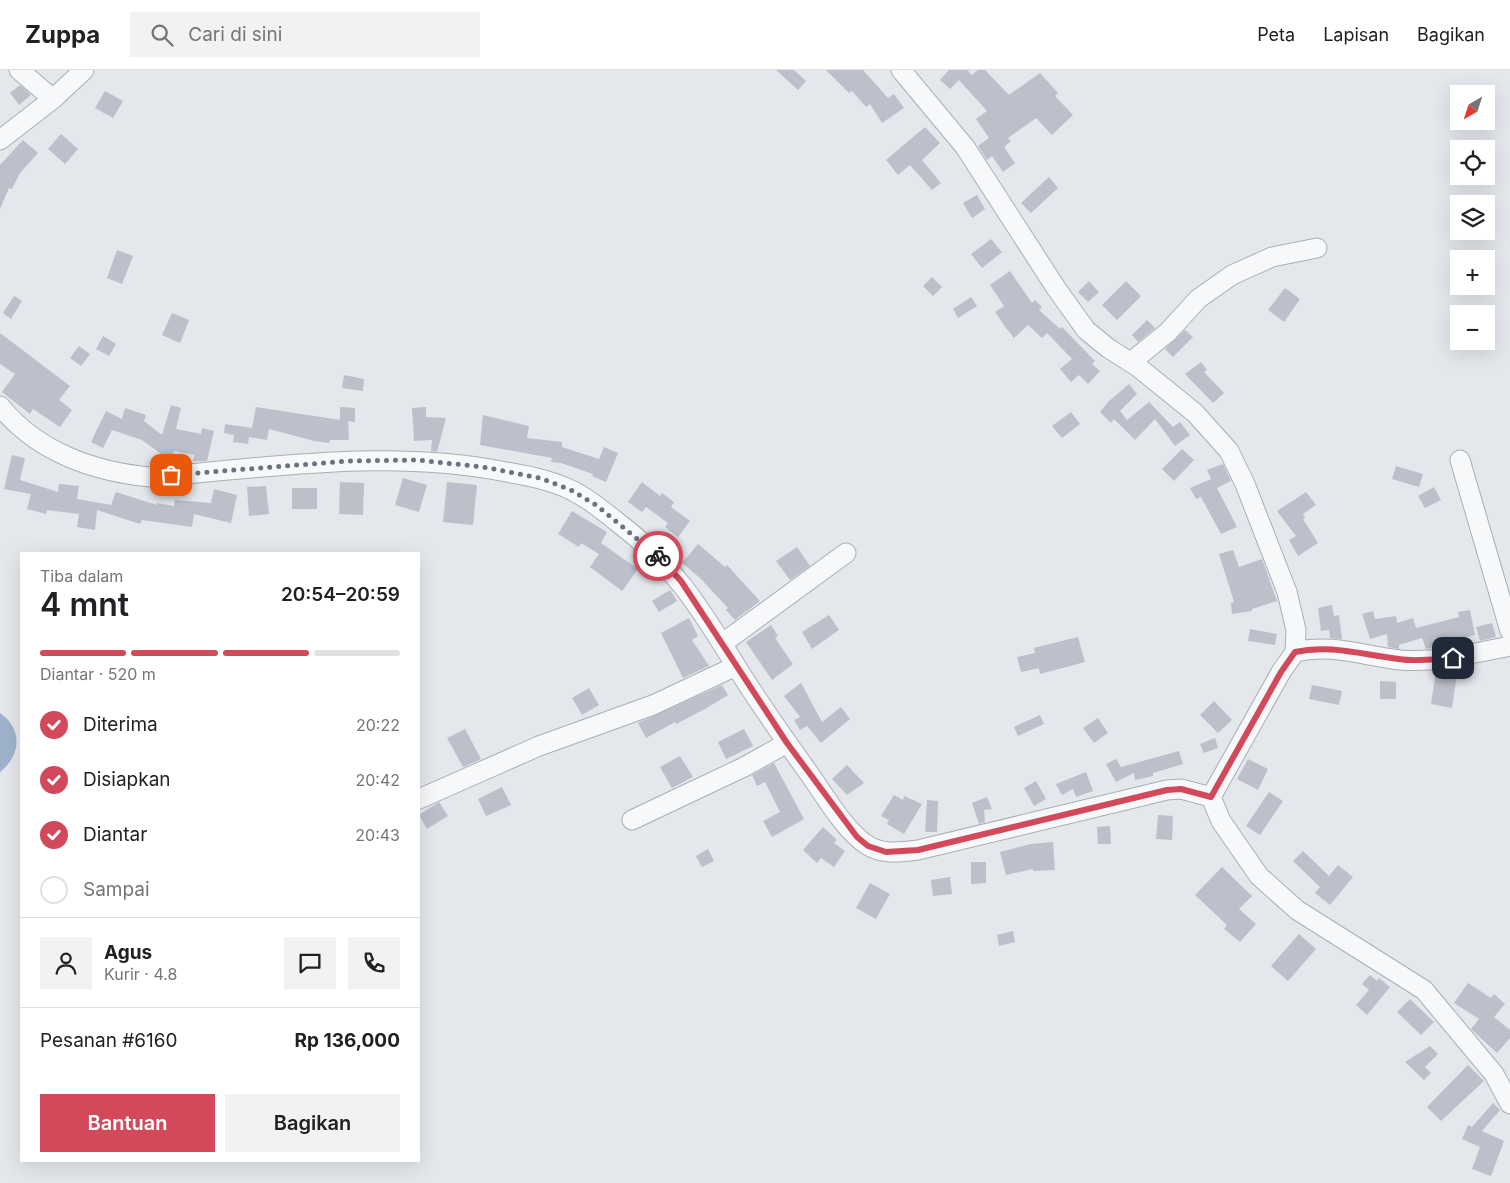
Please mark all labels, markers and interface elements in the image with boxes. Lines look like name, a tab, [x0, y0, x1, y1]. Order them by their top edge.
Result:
search box	[130, 12, 480, 57]
text: Zuppa	[25, 20, 100, 49]
icon: search	[148, 21, 176, 49]
text: Cari di sini	[188, 23, 282, 46]
text: Peta	[1257, 24, 1295, 45]
text: Lapisan	[1323, 24, 1389, 45]
text: Bagikan	[1417, 24, 1485, 45]
north arrow	[1450, 85, 1495, 130]
map controls	[1450, 85, 1495, 350]
button: locate	[1450, 140, 1495, 185]
button: layers	[1450, 195, 1495, 240]
button: +	[1450, 250, 1495, 295]
button: −	[1450, 305, 1495, 350]
pin	[150, 454, 192, 496]
icon: bag	[157, 461, 185, 489]
courier	[633, 531, 683, 581]
icon: bike	[644, 542, 672, 570]
text: Tiba dalam	[40, 566, 123, 586]
text: 20:54–20:59	[281, 583, 400, 606]
text: 4 mnt	[40, 585, 129, 624]
pin	[1432, 637, 1474, 679]
icon: home	[1439, 644, 1467, 672]
text: Diantar · 520 m	[40, 664, 156, 684]
icon: check	[40, 711, 68, 739]
text: Diterima	[83, 713, 158, 736]
text: 20:22	[356, 715, 400, 735]
icon: check	[40, 766, 68, 794]
text: Disiapkan	[83, 768, 171, 791]
text: 20:42	[355, 770, 400, 790]
icon: check	[40, 821, 68, 849]
text: Diantar	[83, 823, 147, 846]
text: 20:43	[355, 825, 400, 845]
text: Sampai	[83, 878, 150, 901]
button: person	[40, 937, 92, 989]
button: chat	[284, 937, 336, 989]
button: phone	[348, 937, 400, 989]
text: Agus	[104, 941, 152, 964]
text: Kurir · 4.8	[104, 964, 177, 984]
text: Pesanan #6160	[40, 1029, 178, 1052]
text: Rp 136,000	[295, 1029, 400, 1052]
button: Bantuan	[40, 1094, 215, 1152]
button: Bagikan	[225, 1094, 400, 1152]

